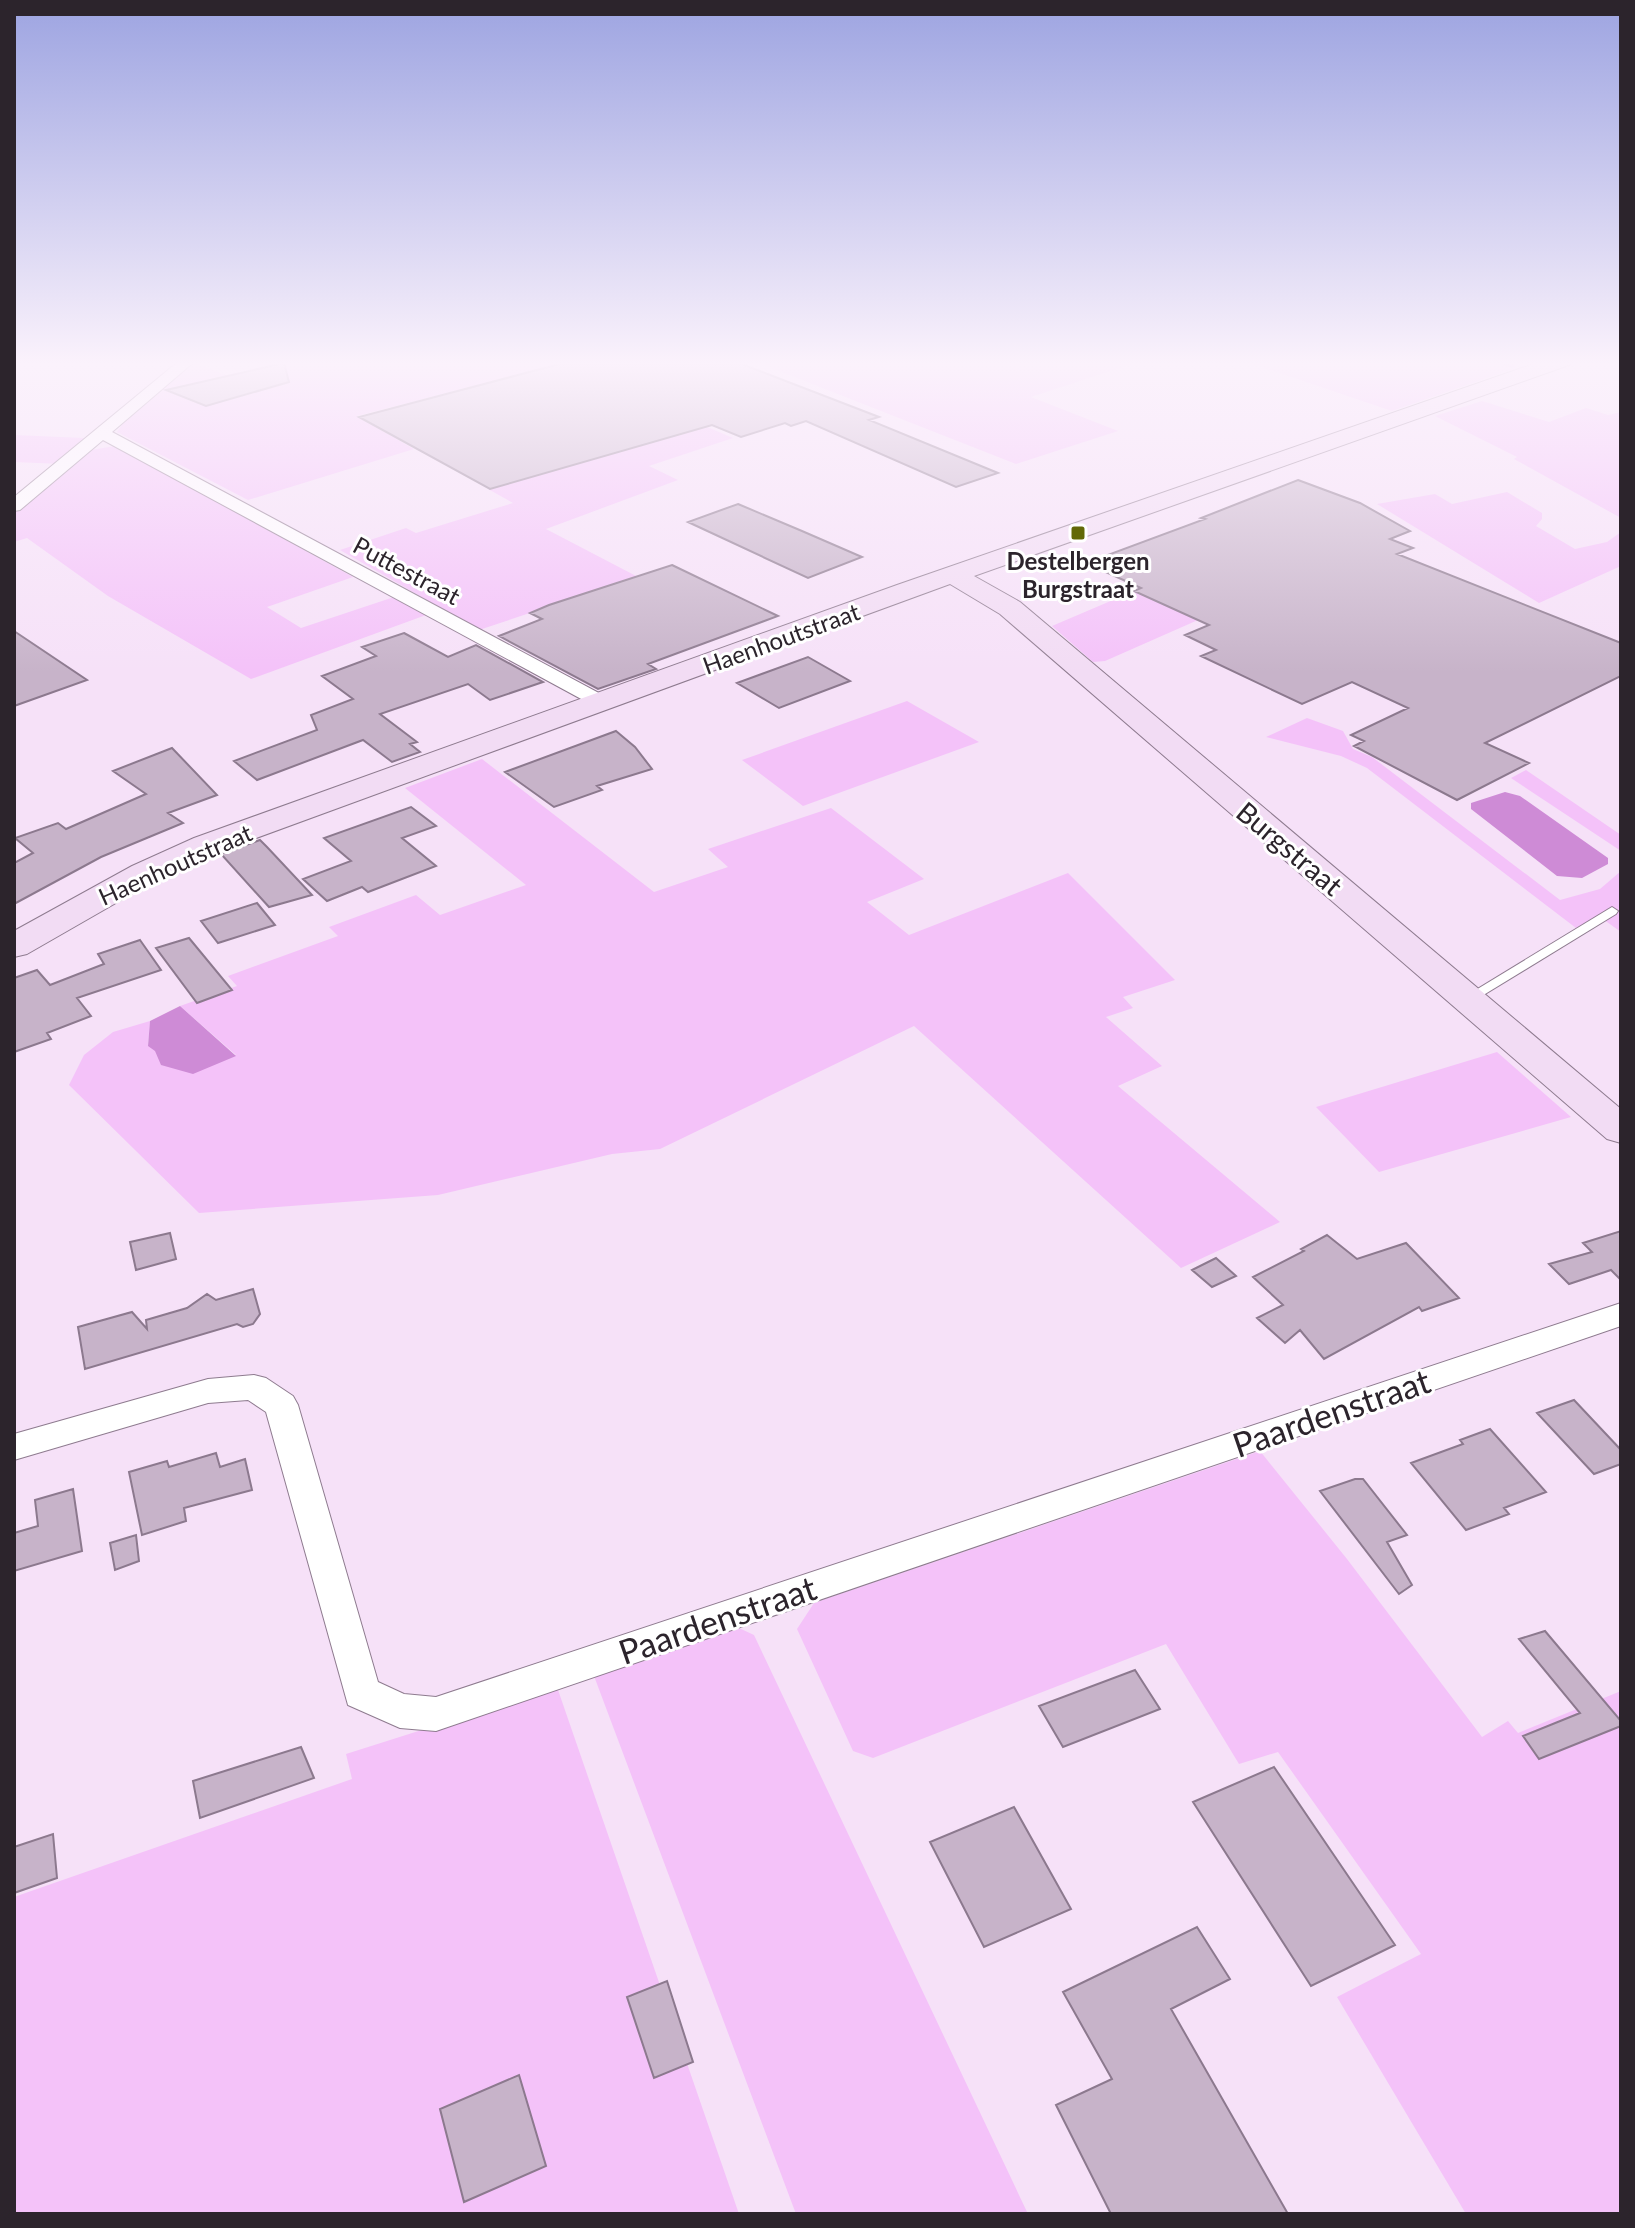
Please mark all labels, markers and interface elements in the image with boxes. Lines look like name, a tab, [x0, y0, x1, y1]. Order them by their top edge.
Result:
marker: Destelbergen Burgstraat	[1069, 524, 1087, 542]
street label: Puttestraat	[349, 530, 466, 610]
place label: Destelbergen Burgstraat	[1006, 546, 1150, 603]
street label: Haenhoutstraat	[699, 596, 864, 680]
street label: Burgstraat	[1230, 794, 1350, 902]
street label: Haenhoutstraat	[94, 817, 257, 911]
street label: Paardenstraat	[1227, 1359, 1435, 1465]
street label: Paardenstraat	[613, 1566, 821, 1672]

